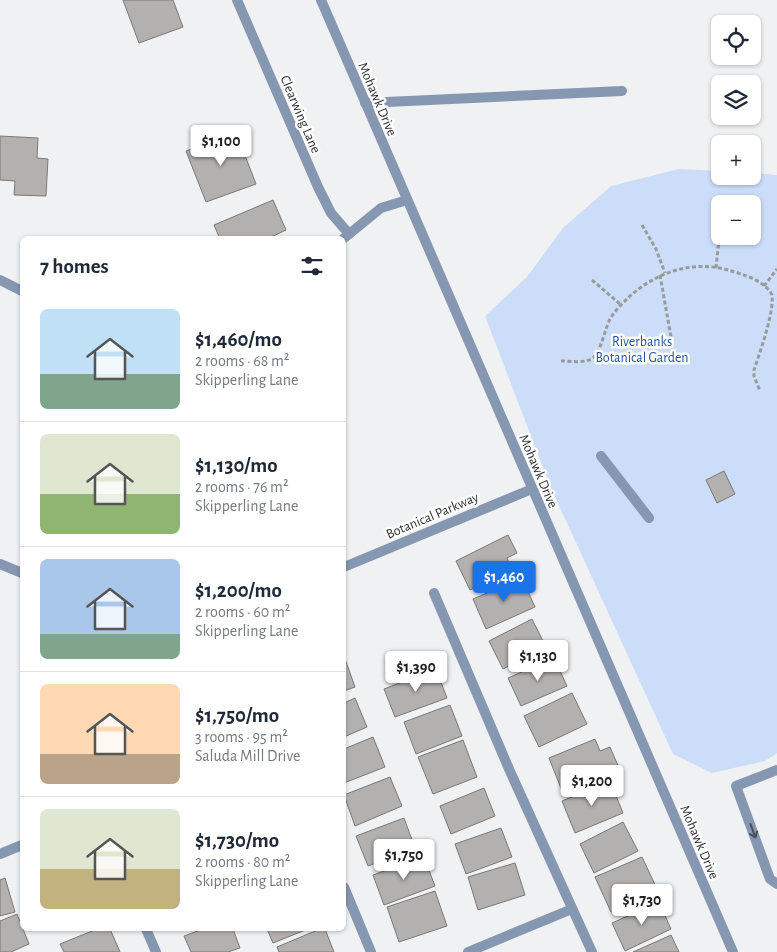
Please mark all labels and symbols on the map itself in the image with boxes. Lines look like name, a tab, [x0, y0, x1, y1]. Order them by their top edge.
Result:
street label: Mohawk Drive	[355, 61, 399, 138]
street label: Clearwing Lane	[277, 73, 323, 155]
pin: $1,100	[180, 124, 262, 167]
park label: Riverbanks Botanical Garden	[595, 335, 689, 365]
street label: Mohawk Drive	[516, 433, 560, 510]
street label: Botanical Parkway	[384, 490, 481, 542]
pin: $1,460	[463, 560, 545, 603]
pin: $1,130	[497, 640, 579, 682]
pin: $1,390	[375, 650, 457, 693]
pin: $1,200	[551, 764, 633, 807]
street label: Mohawk Drive	[677, 804, 721, 881]
one-way arrow	[749, 823, 758, 839]
pin: $1,750	[363, 838, 445, 881]
pin: $1,730	[601, 884, 683, 926]

